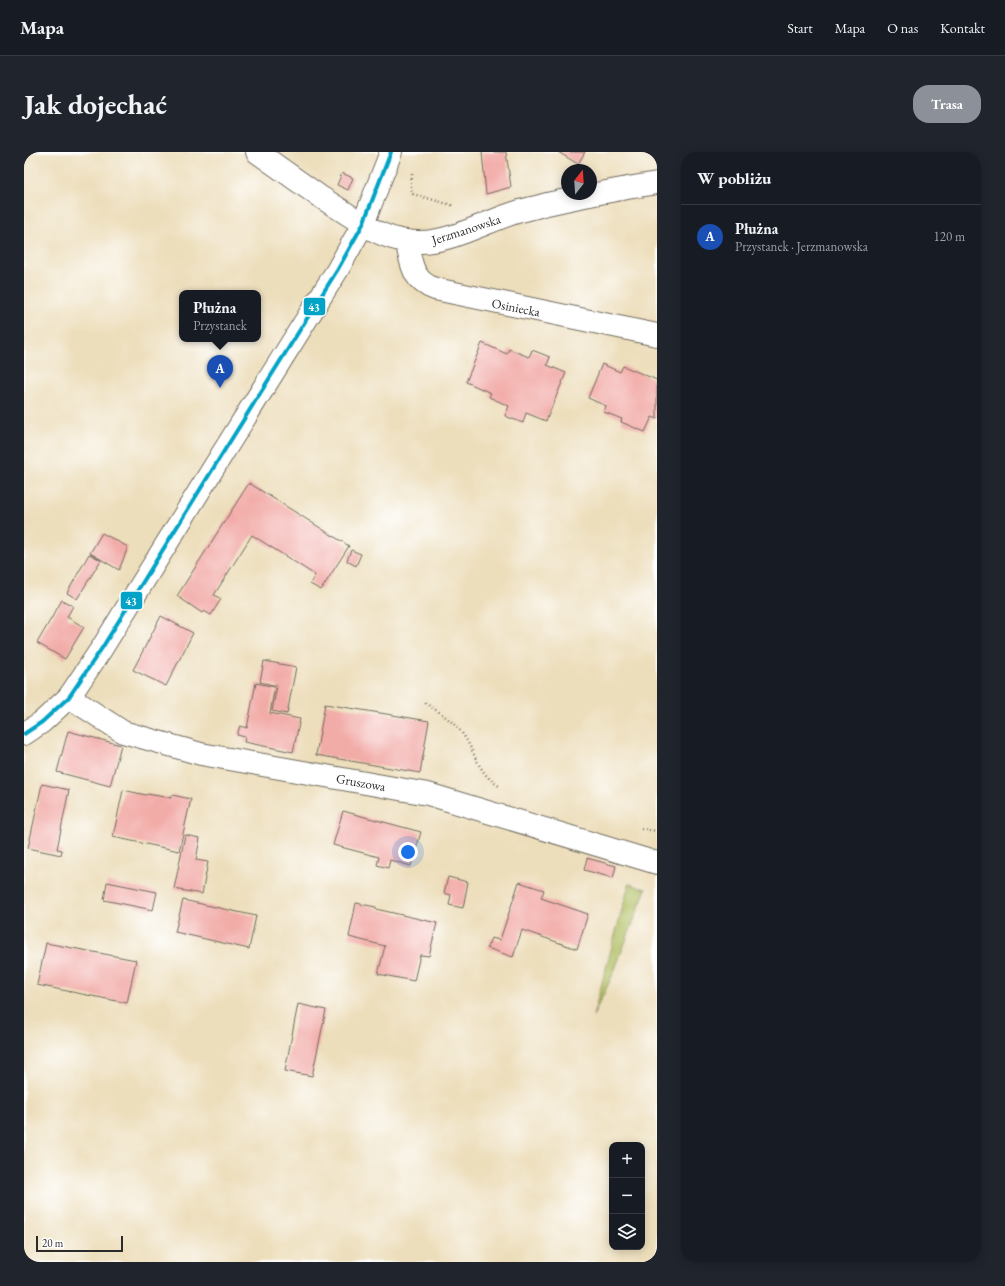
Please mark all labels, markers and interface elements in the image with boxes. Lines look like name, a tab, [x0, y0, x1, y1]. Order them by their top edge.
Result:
text: Mapa	[20, 15, 64, 40]
text: Start	[787, 19, 813, 37]
text: Mapa	[835, 19, 865, 37]
text: O nas	[887, 19, 918, 37]
text: Kontakt	[940, 19, 985, 37]
button: Trasa	[913, 85, 981, 123]
text: Jak dojechać	[24, 86, 167, 122]
north arrow	[561, 164, 597, 200]
text: W pobliżu	[697, 167, 771, 189]
street label: Jerzmanowska	[429, 210, 504, 249]
text: Płużna	[735, 219, 778, 238]
text: A	[705, 228, 715, 245]
text: 120 m	[934, 228, 965, 245]
text: Przystanek · Jerzmanowska	[735, 238, 868, 255]
popup	[179, 290, 261, 342]
street label: Osiniecka	[490, 294, 542, 321]
line badge: 43	[303, 297, 326, 316]
text: Płużna	[193, 298, 236, 317]
text: 43	[308, 300, 320, 314]
text: Przystanek	[193, 317, 247, 334]
pin: A	[207, 355, 233, 388]
line badge: 43	[120, 591, 143, 610]
text: 43	[125, 594, 137, 608]
street label: Gruszowa	[335, 770, 388, 795]
your location	[398, 842, 418, 862]
map controls	[609, 1142, 645, 1250]
button: +	[609, 1142, 645, 1178]
button: −	[609, 1178, 645, 1214]
button: layers	[609, 1214, 645, 1250]
scale bar	[36, 1234, 123, 1253]
text: 20 m	[42, 1236, 63, 1250]

